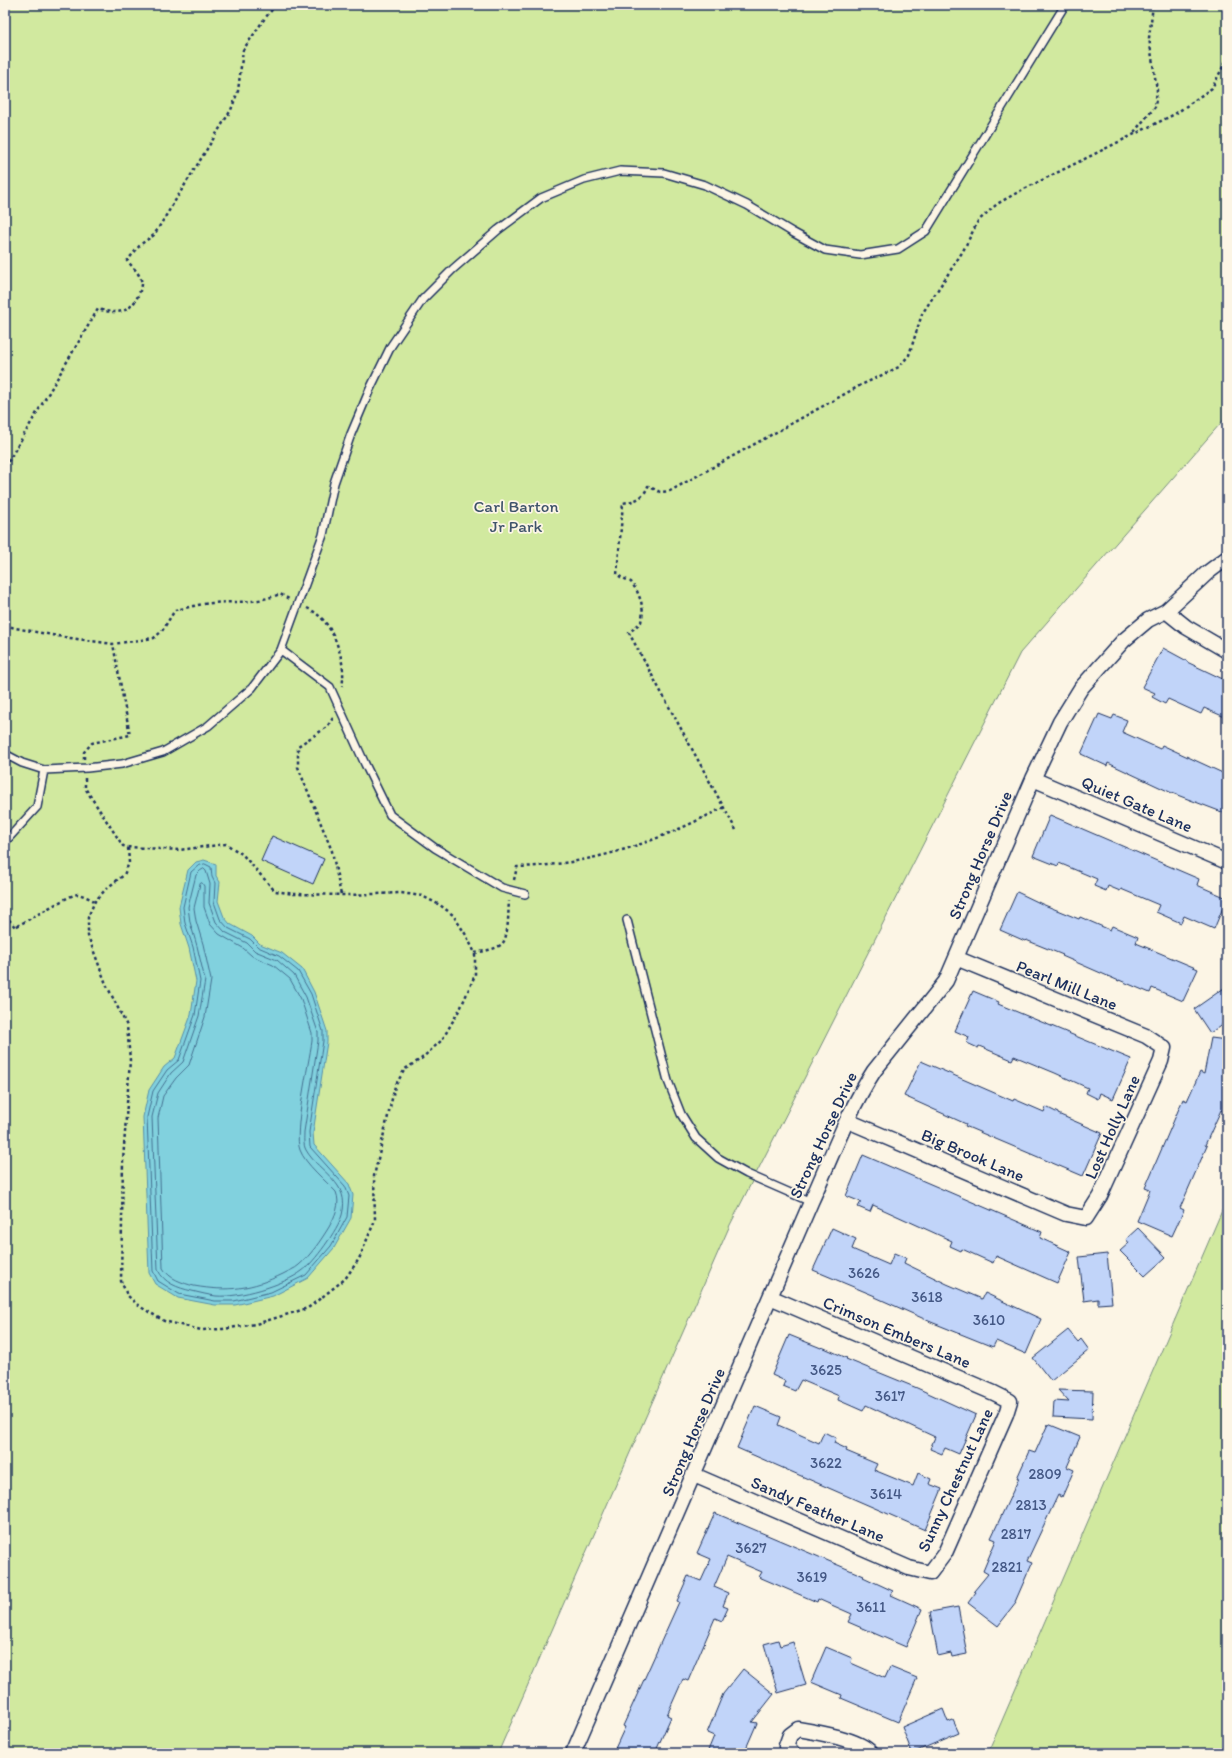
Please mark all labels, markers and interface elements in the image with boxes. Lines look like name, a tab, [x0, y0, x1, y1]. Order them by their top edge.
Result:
park label: Carl Barton Jr Park	[473, 496, 559, 536]
street label: Quiet Gate Lane	[1079, 772, 1195, 836]
street label: Strong Horse Drive	[944, 788, 1016, 922]
street label: Pearl Mill Lane	[1014, 956, 1120, 1014]
street label: Strong Horse Drive	[785, 1068, 861, 1202]
street label: Lost Holly Lane	[1080, 1072, 1144, 1182]
street label: Big Brook Lane	[918, 1124, 1028, 1186]
house number: 3626	[848, 1264, 880, 1282]
house number: 3618	[911, 1288, 943, 1306]
street label: Crimson Embers Lane	[820, 1292, 974, 1372]
house number: 3610	[973, 1311, 1005, 1329]
house number: 3625	[810, 1361, 842, 1379]
street label: Strong Horse Drive	[657, 1365, 729, 1499]
house number: 3617	[875, 1387, 906, 1405]
street label: Sunny Chestnut Lane	[913, 1405, 997, 1555]
house number: 3622	[810, 1454, 842, 1472]
house number: 2809	[1028, 1465, 1062, 1483]
street label: Sandy Feather Lane	[748, 1472, 888, 1546]
house number: 3614	[870, 1485, 902, 1503]
house number: 2813	[1015, 1496, 1047, 1514]
house number: 2817	[1001, 1525, 1032, 1543]
house number: 3627	[735, 1539, 767, 1557]
house number: 2821	[992, 1558, 1023, 1576]
house number: 3619	[797, 1568, 828, 1586]
house number: 3611	[856, 1598, 886, 1616]

